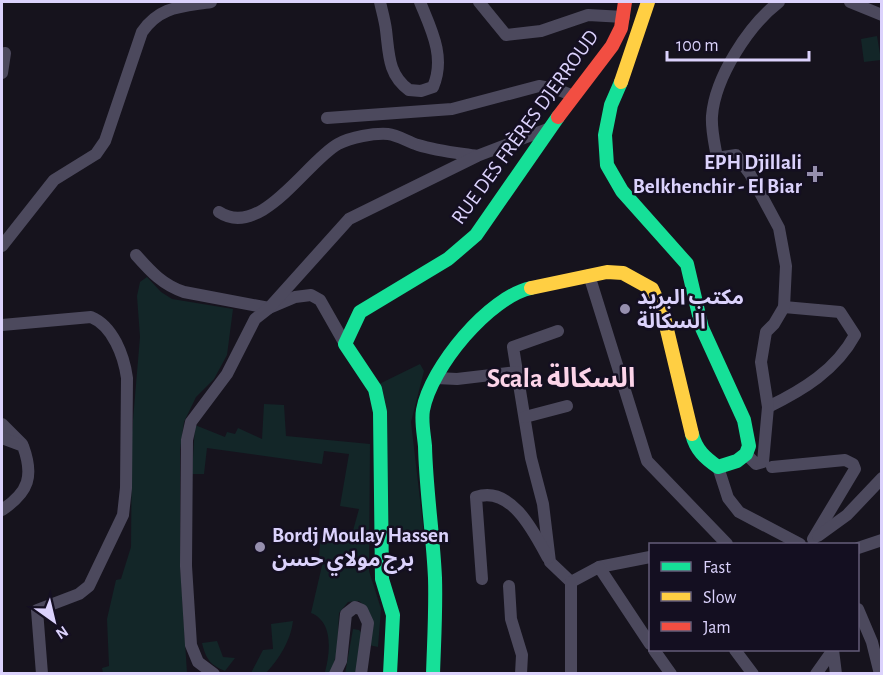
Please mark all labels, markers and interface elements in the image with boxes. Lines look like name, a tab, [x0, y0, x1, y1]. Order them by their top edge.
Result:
scale bar	[667, 24, 810, 62]
street label: RUE DES FRÈRES DJERROUD	[446, 25, 602, 228]
text: 100 m	[676, 37, 719, 55]
place label: EPH Djillali Belkhenchir - El Biar	[633, 152, 803, 197]
marker: EPH Djillali Belkhenchir - El Biar	[806, 165, 824, 183]
place label: مكتب البريد السكالة	[637, 287, 744, 332]
marker: مكتب البريد السكالة	[618, 302, 632, 316]
district label: Scala السكالة	[487, 363, 635, 392]
place label: Bordj Moulay Hassen برج مولاي حسن	[272, 525, 449, 575]
marker: Bordj Moulay Hassen برج مولاي حسن	[253, 540, 267, 554]
legend	[649, 543, 859, 651]
text: Fast	[703, 559, 731, 577]
text: Slow	[703, 589, 736, 607]
north arrow	[24, 591, 84, 651]
text: Jam	[703, 619, 731, 637]
text: N	[53, 623, 71, 642]

